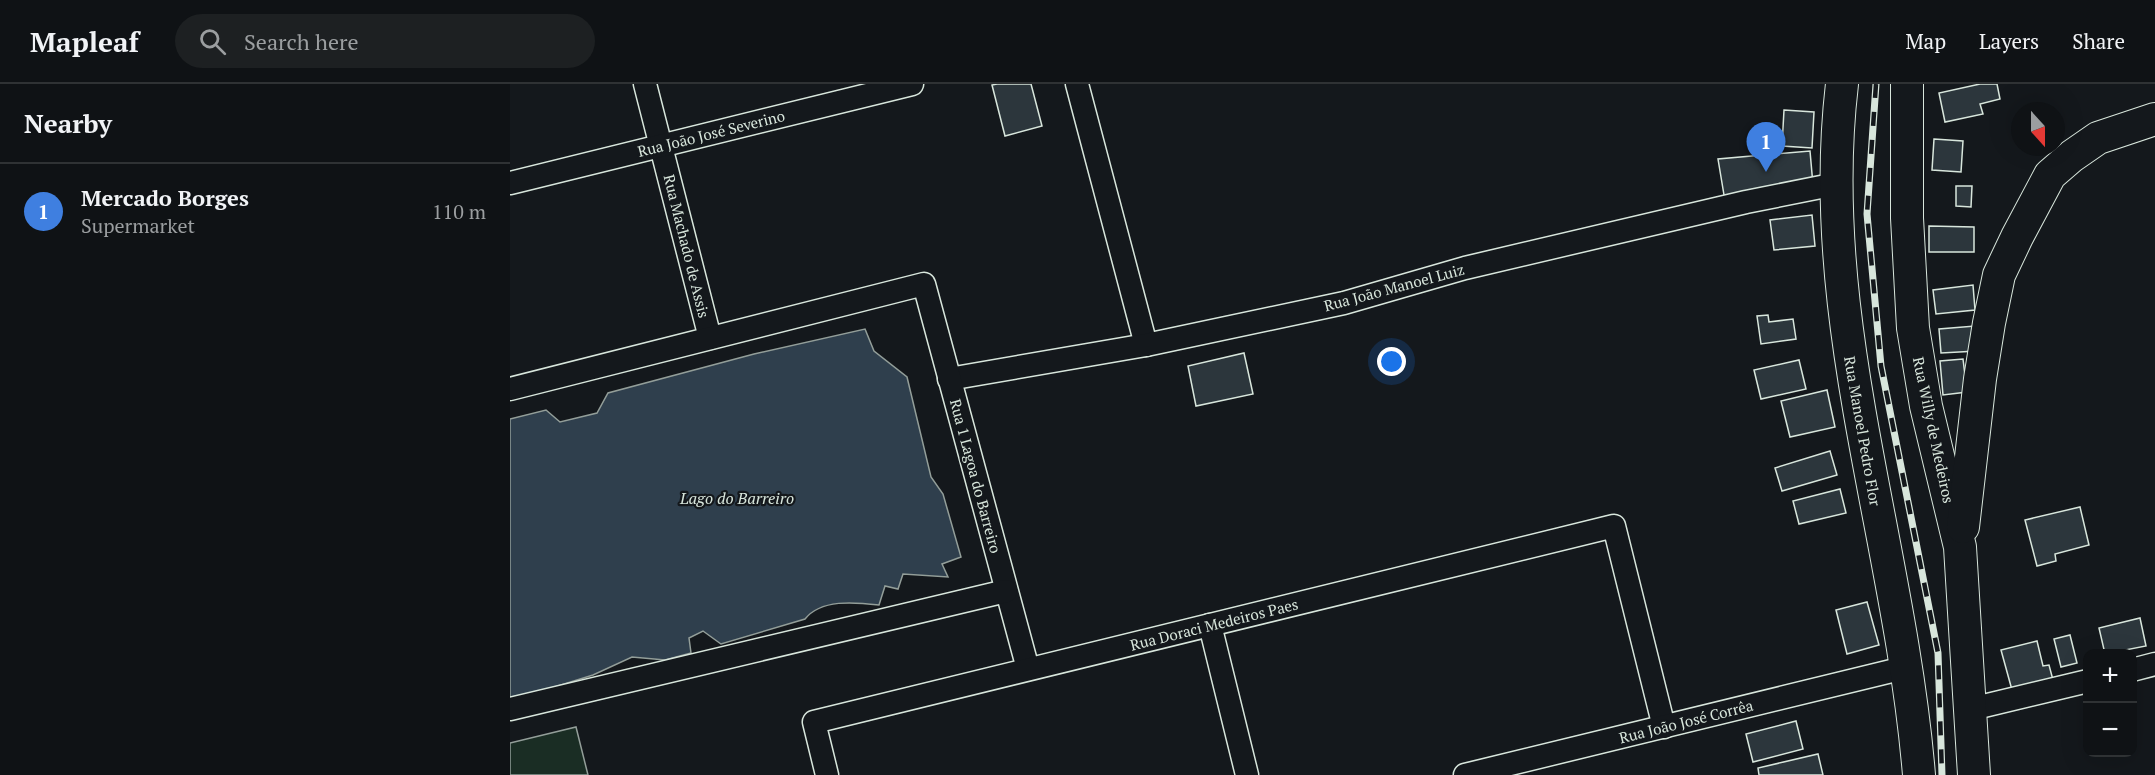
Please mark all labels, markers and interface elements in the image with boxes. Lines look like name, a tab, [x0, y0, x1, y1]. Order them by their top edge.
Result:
search box	[175, 14, 595, 68]
text: Mapleaf	[30, 23, 139, 60]
icon: search	[196, 25, 229, 58]
text: Search here	[244, 27, 358, 56]
text: Map	[1905, 27, 1946, 55]
text: Layers	[1979, 27, 2039, 55]
text: Share	[2072, 27, 2125, 55]
north arrow	[2011, 102, 2065, 156]
street label: Rua João José Severino	[635, 105, 787, 161]
text: Nearby	[24, 106, 112, 140]
pin: 1	[1746, 122, 1786, 172]
street label: Rua Machado de Assis	[660, 172, 714, 320]
text: Mercado Borges	[81, 183, 249, 212]
text: 1	[38, 198, 49, 225]
text: 110 m	[432, 198, 486, 225]
text: Supermarket	[81, 212, 195, 239]
street label: Rua João Manoel Luiz	[1322, 259, 1466, 315]
your location	[1377, 347, 1406, 376]
street label: Rua Manoel Pedro Flor	[1840, 355, 1886, 508]
street label: Rua Willy de Medeiros	[1909, 355, 1959, 505]
street label: Rua 1 Lagoa do Barreiro	[946, 397, 1006, 555]
water label: Lago do Barreiro	[679, 487, 794, 509]
street label: Rua Doraci Medeiros Paes	[1128, 593, 1300, 655]
map controls	[2083, 649, 2137, 757]
button: +	[2083, 649, 2137, 703]
street label: Rua João José Corrêa	[1617, 695, 1756, 747]
button: −	[2083, 703, 2137, 757]

